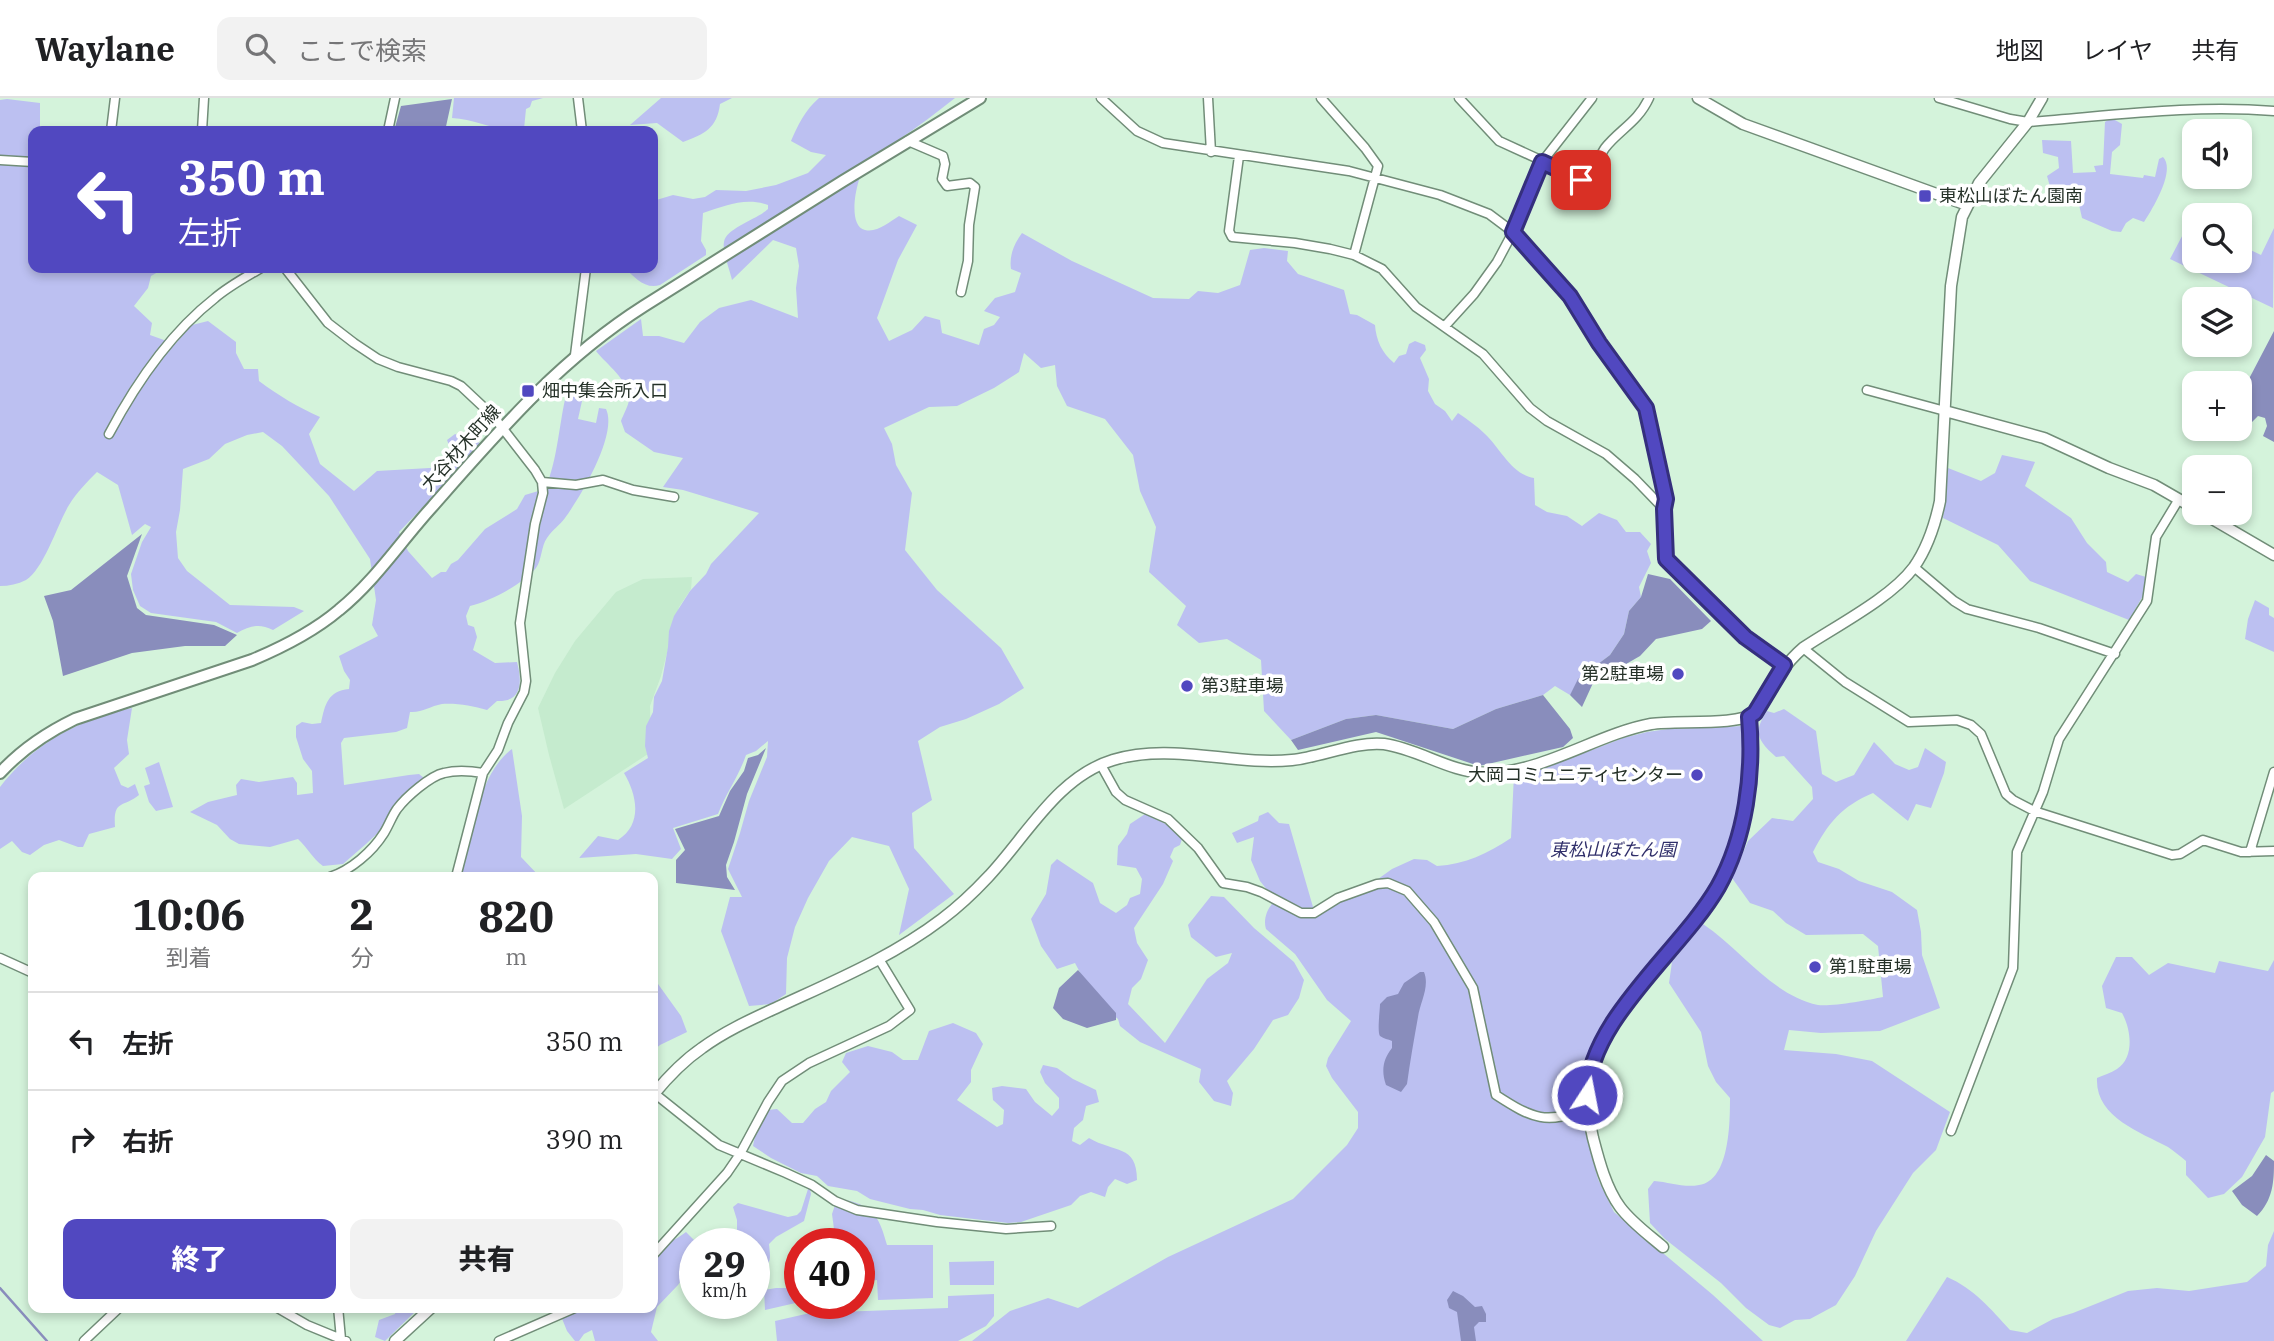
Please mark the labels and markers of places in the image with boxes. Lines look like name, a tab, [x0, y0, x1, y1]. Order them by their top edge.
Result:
pin	[1551, 150, 1611, 210]
place label: 東松山ぼたん園南	[1939, 184, 2083, 207]
marker: 東松山ぼたん園南	[1917, 188, 1933, 204]
place label: 畑中集会所入口	[542, 379, 668, 402]
marker: 畑中集会所入口	[520, 383, 536, 399]
place label: 第2駐車場	[1581, 662, 1664, 685]
marker: 第2駐車場	[1670, 666, 1686, 682]
place label: 第3駐車場	[1201, 674, 1284, 697]
marker: 第3駐車場	[1179, 678, 1195, 694]
place label: 大岡コミュニティセンター	[1468, 763, 1683, 786]
marker: 大岡コミュニティセンター	[1689, 767, 1705, 783]
place label: 第1駐車場	[1829, 955, 1912, 978]
marker: 第1駐車場	[1807, 959, 1823, 975]

